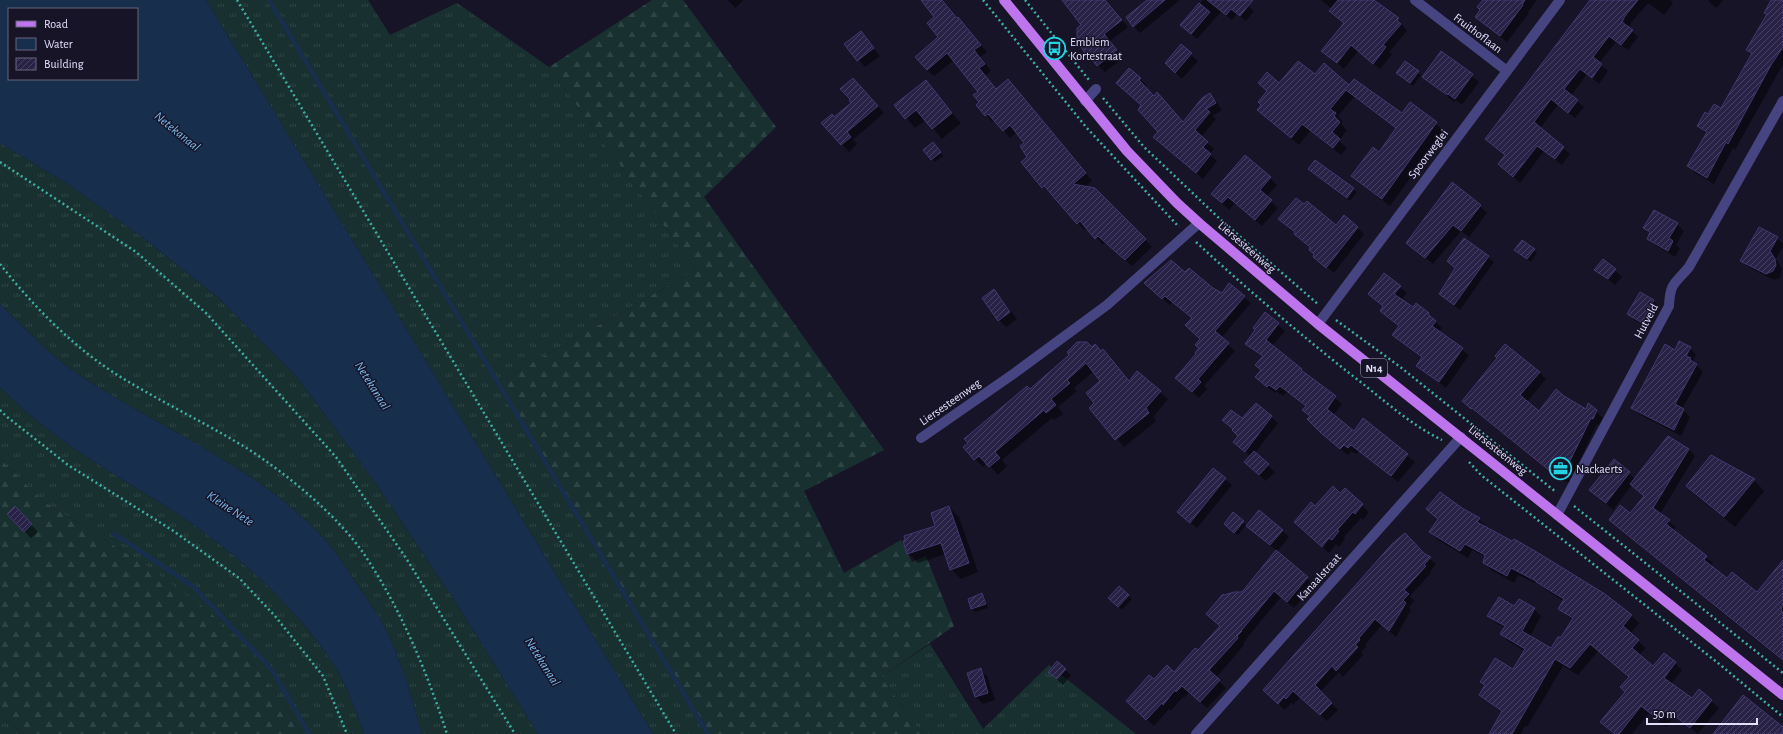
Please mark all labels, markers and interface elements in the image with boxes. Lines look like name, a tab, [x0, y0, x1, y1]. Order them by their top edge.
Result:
legend	[8, 8, 138, 80]
street label: Fruithoflaan	[1451, 11, 1505, 55]
text: Road	[44, 18, 68, 30]
bus stop icon: Emblem Kortestraat	[1042, 36, 1068, 62]
place label: Emblem Kortestraat	[1070, 36, 1122, 62]
text: Water	[44, 38, 73, 50]
text: Building	[44, 58, 84, 70]
water label: Netekanaal	[152, 110, 202, 154]
street label: Spoorweglei	[1406, 127, 1450, 181]
street label: Liersesteenweg	[1216, 219, 1278, 275]
street label: Hutveld	[1632, 302, 1660, 340]
water label: Netekanaal	[352, 359, 392, 413]
road number: N14	[1361, 359, 1387, 377]
street label: Liersesteenweg	[917, 376, 983, 427]
street label: Liersesteenweg	[1466, 423, 1530, 477]
office icon: Nackaerts	[1547, 456, 1573, 482]
place label: Nackaerts	[1576, 463, 1623, 475]
water label: Kleine Nete	[204, 489, 256, 529]
street label: Kanaalstraat	[1295, 551, 1343, 603]
water label: Netekanaal	[522, 635, 562, 689]
scale bar	[1647, 700, 1757, 726]
text: 50 m	[1653, 708, 1676, 720]

